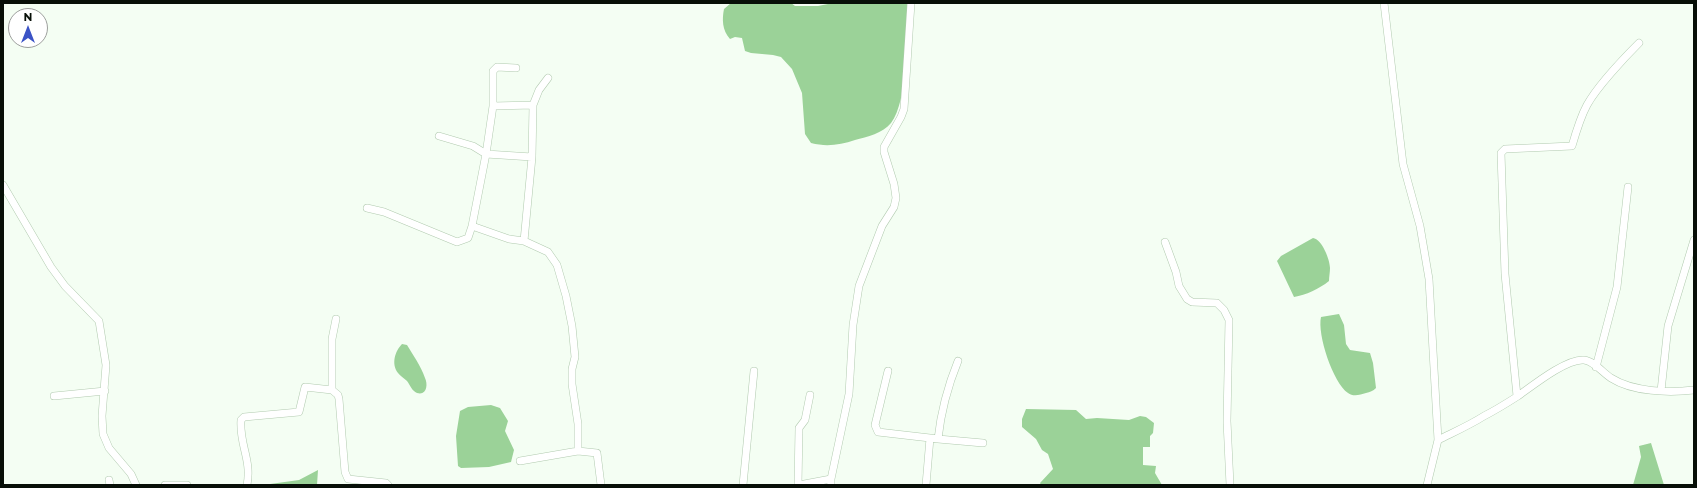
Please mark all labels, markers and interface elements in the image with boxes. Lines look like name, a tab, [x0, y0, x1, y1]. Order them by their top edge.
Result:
north arrow	[8, 8, 48, 48]
text: N	[24, 10, 32, 24]

